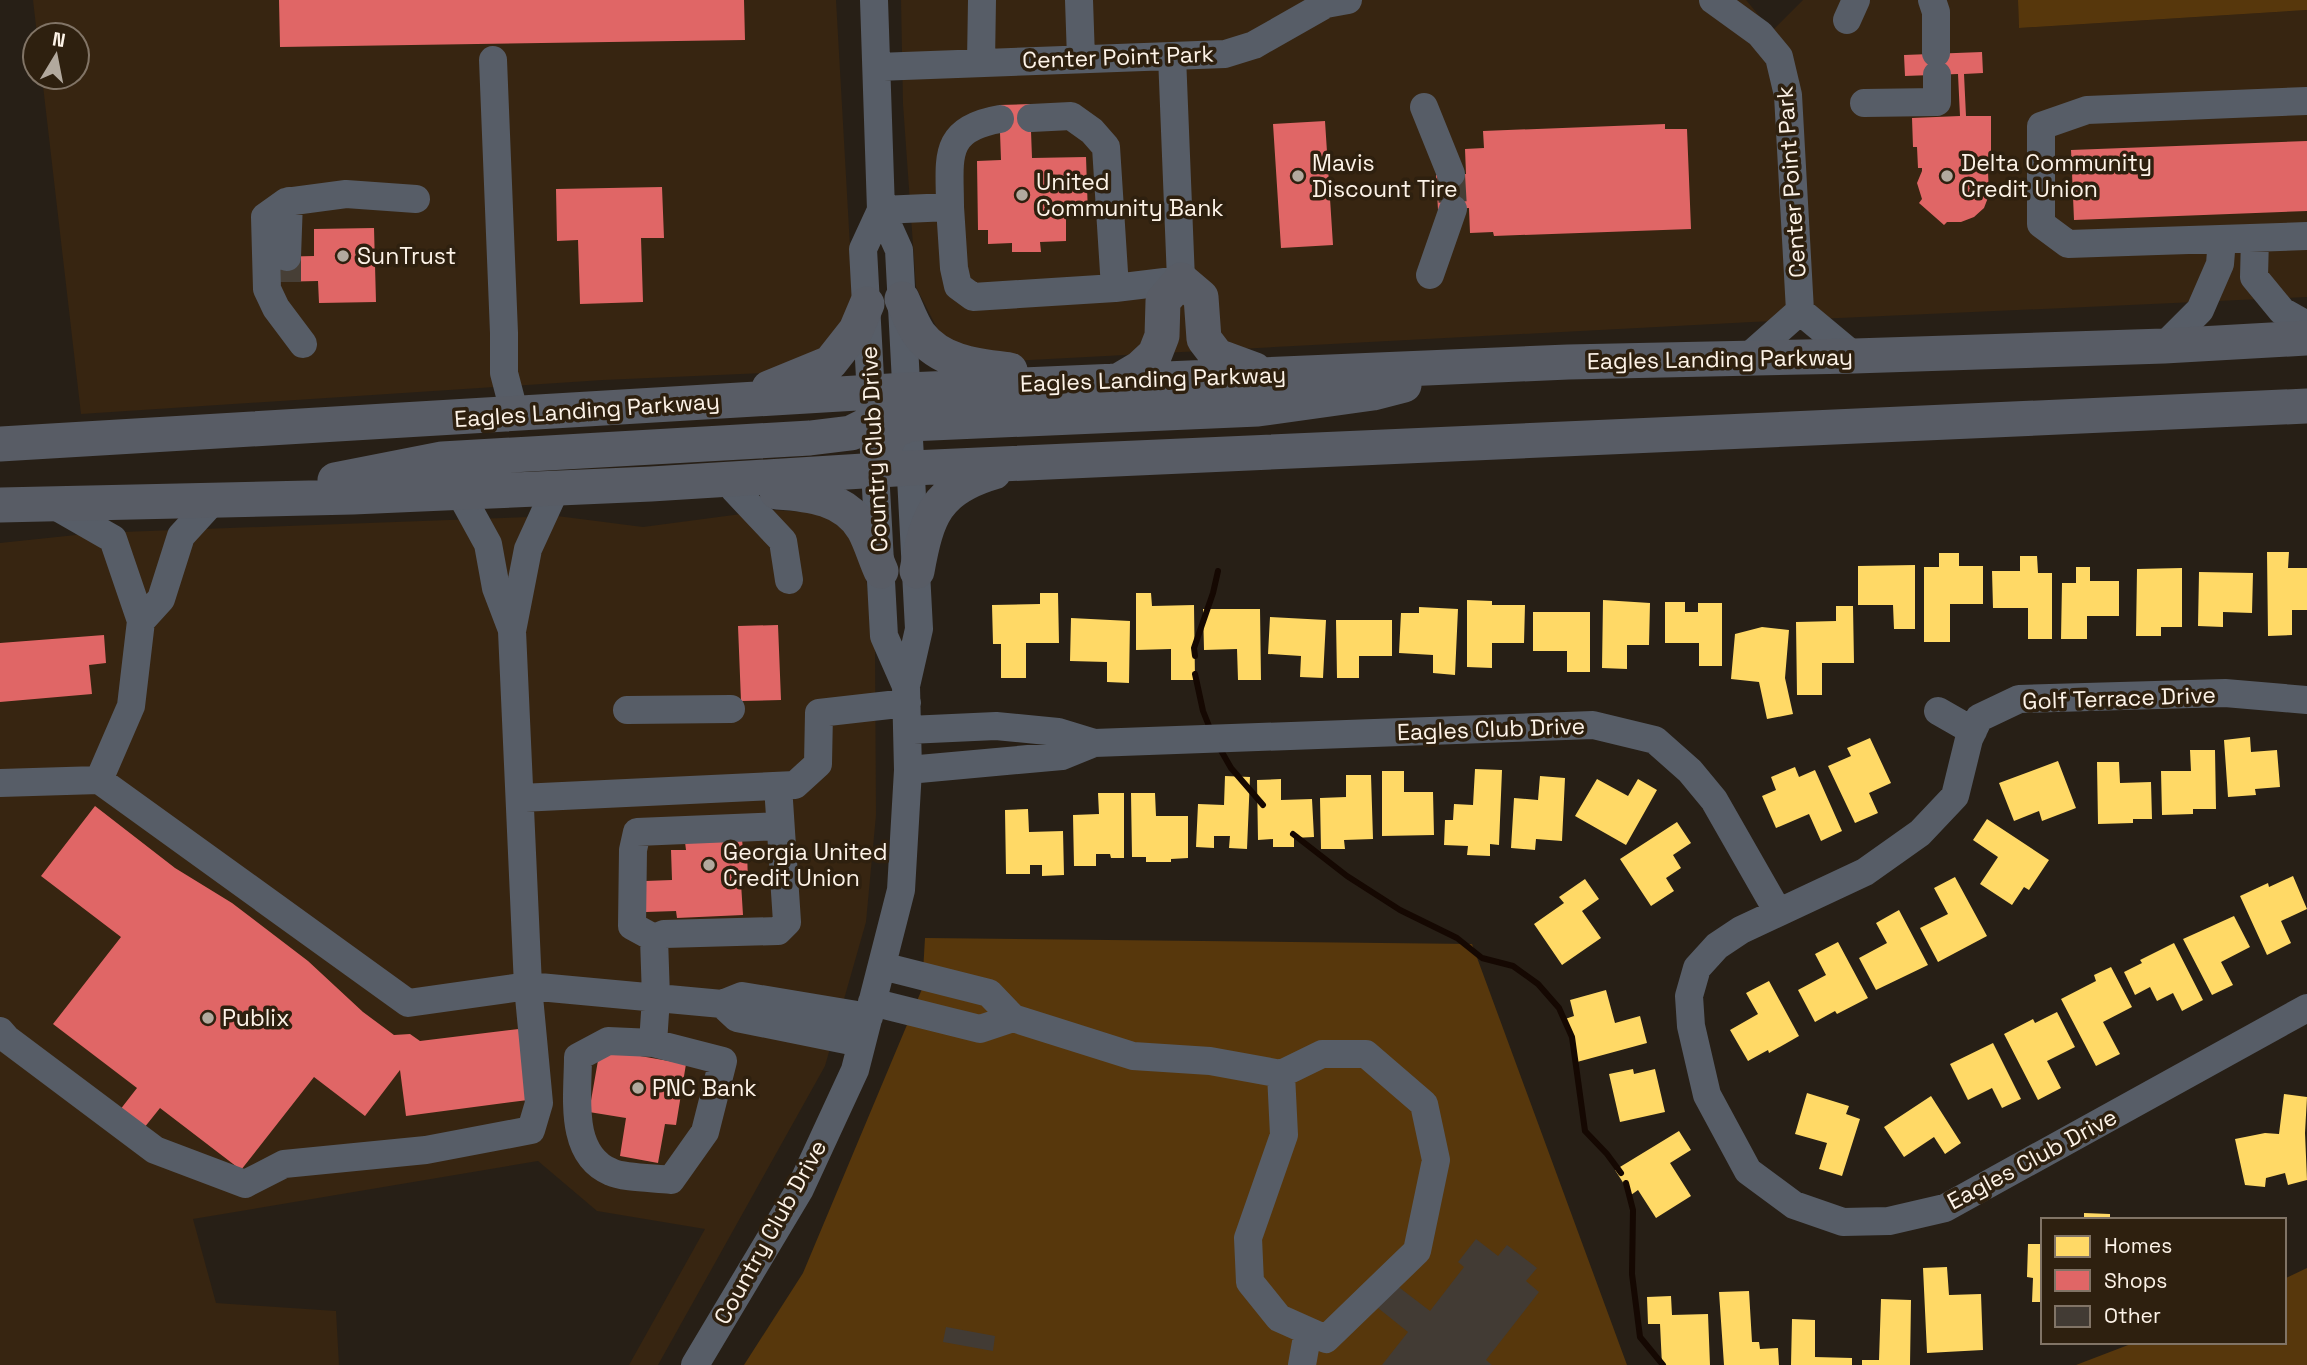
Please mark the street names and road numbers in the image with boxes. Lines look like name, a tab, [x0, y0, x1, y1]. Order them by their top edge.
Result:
street label: Center Point Park	[1022, 39, 1214, 75]
street label: Center Point Park	[1769, 85, 1813, 279]
street label: Eagles Landing Parkway	[1587, 342, 1853, 376]
street label: Country Club Drive	[854, 345, 894, 553]
street label: Eagles Landing Parkway	[1020, 359, 1286, 399]
street label: Eagles Landing Parkway	[453, 386, 721, 434]
street label: Golf Terrace Drive	[2022, 680, 2216, 716]
street label: Eagles Club Drive	[1396, 711, 1586, 747]
street label: Eagles Club Drive	[1942, 1102, 2122, 1216]
street label: Country Club Drive	[707, 1134, 833, 1330]

